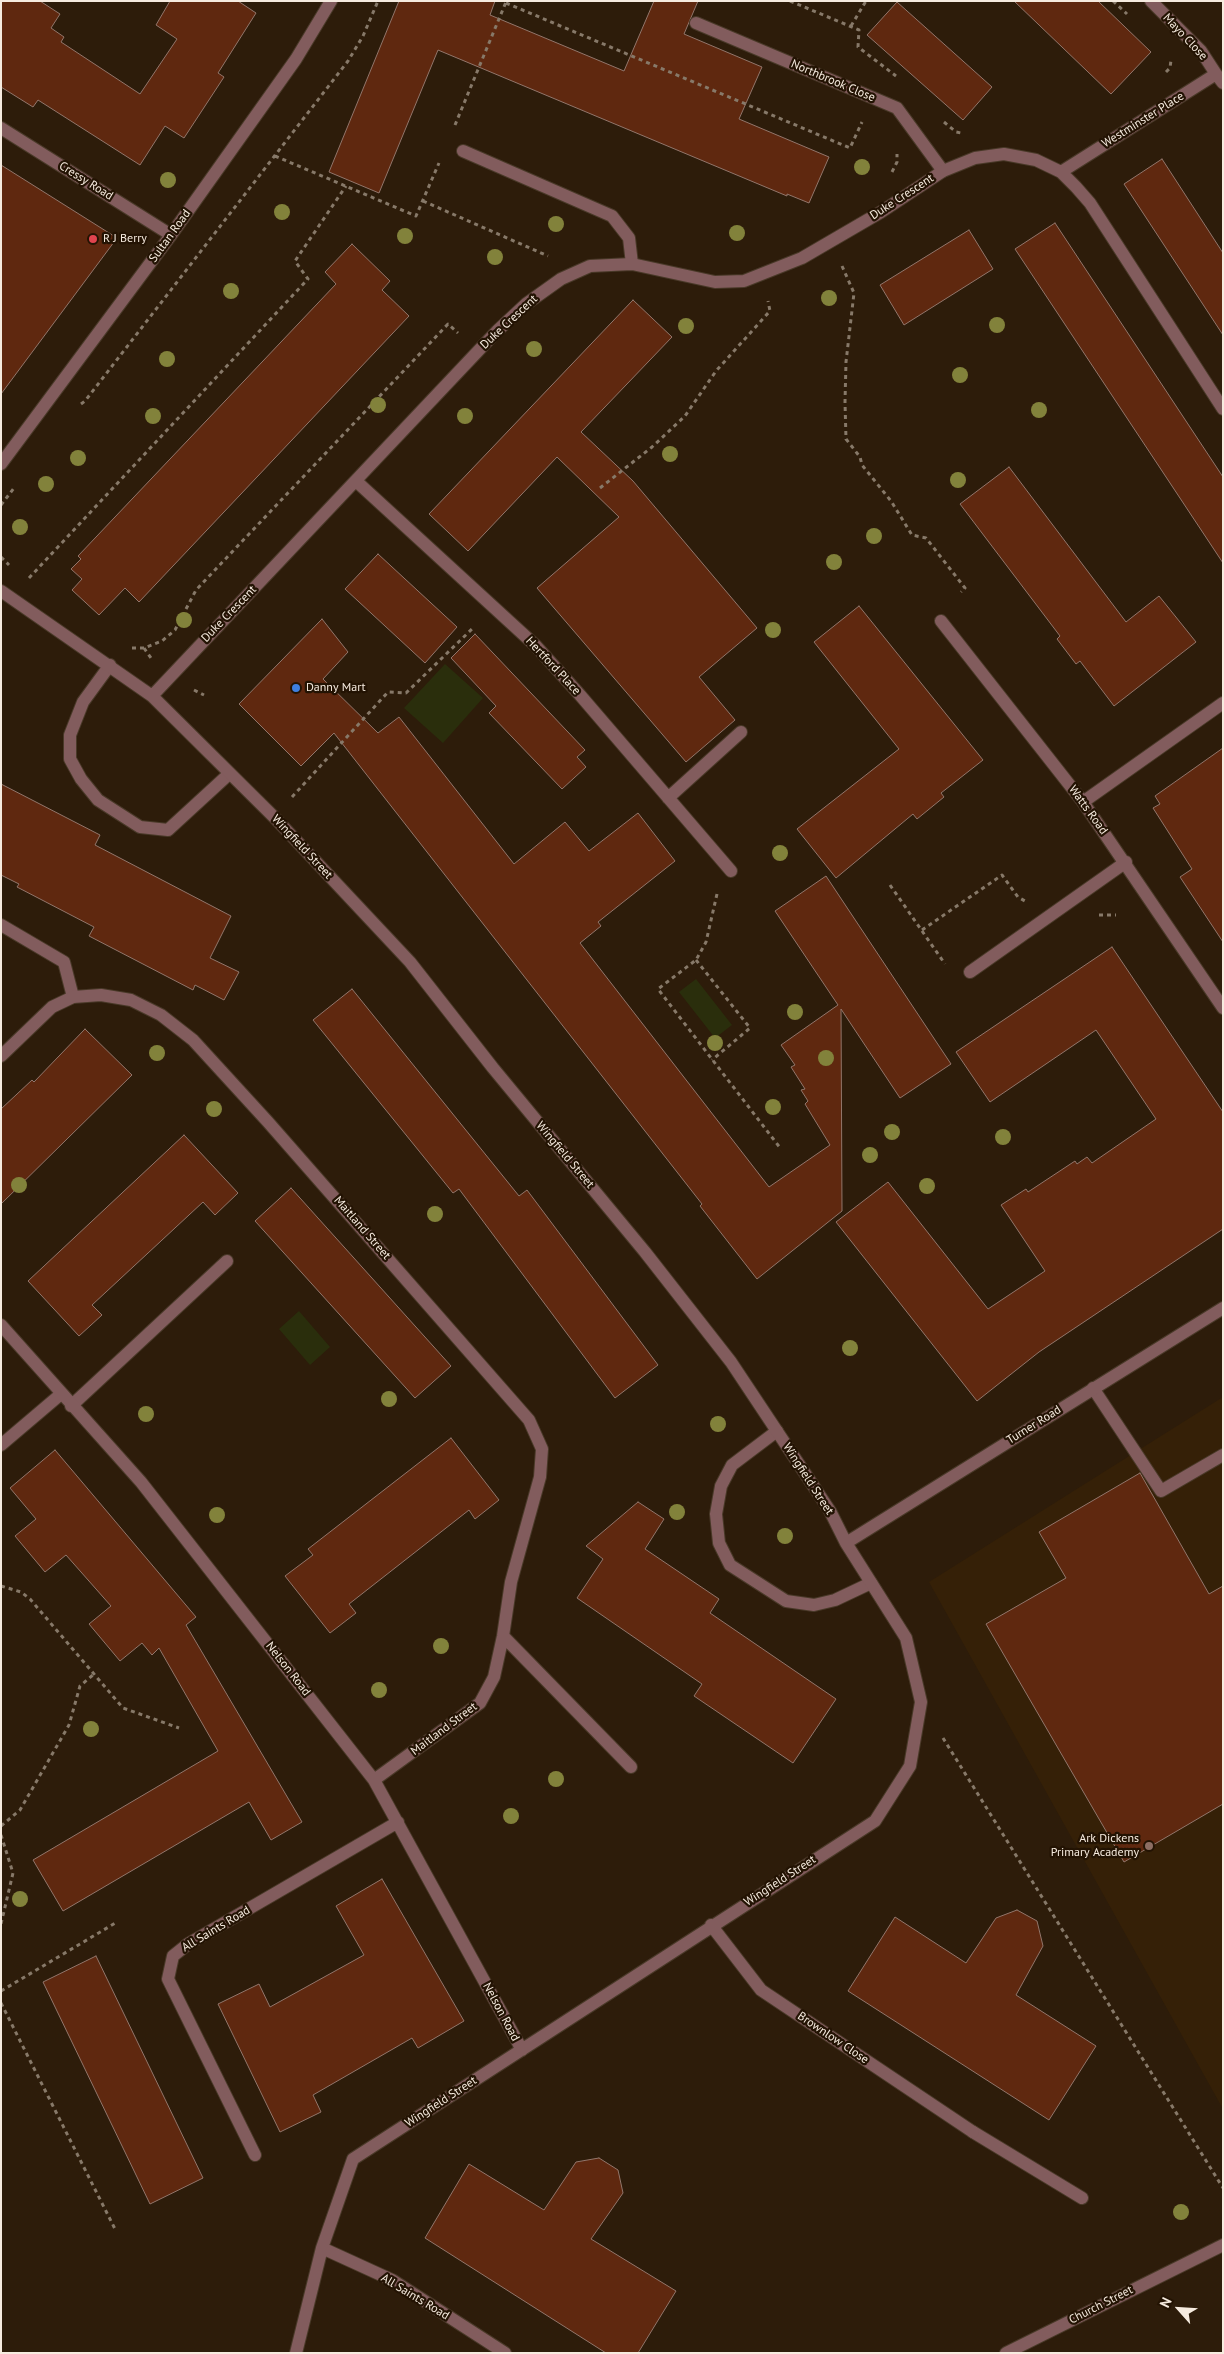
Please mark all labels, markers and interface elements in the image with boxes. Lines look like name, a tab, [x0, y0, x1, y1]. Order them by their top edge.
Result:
street label: Mayo Close	[1160, 11, 1210, 63]
street label: Northbrook Close	[789, 57, 877, 105]
street label: Westminster Place	[1099, 89, 1187, 151]
street label: Cressy Road	[56, 159, 116, 203]
street label: Duke Crescent	[867, 171, 937, 223]
street label: Sultan Road	[146, 207, 194, 265]
place label: R J Berry	[103, 232, 147, 246]
marker: R J Berry	[87, 233, 99, 245]
street label: Duke Crescent	[477, 292, 541, 352]
street label: Duke Crescent	[198, 583, 260, 645]
street label: Hertford Place	[523, 634, 583, 698]
place label: Danny Mart	[306, 681, 366, 695]
marker: Danny Mart	[290, 682, 302, 694]
street label: Watts Road	[1065, 783, 1111, 837]
street label: Wingfield Street	[269, 812, 335, 882]
street label: Wingfield Street	[533, 1119, 597, 1191]
street label: Maitland Street	[331, 1193, 393, 1263]
street label: Turner Road	[1004, 1403, 1064, 1447]
street label: Wingfield Street	[779, 1440, 837, 1518]
street label: Nelson Road	[263, 1639, 313, 1699]
street label: Maitland Street	[408, 1699, 480, 1759]
place label: Ark Dickens Primary Academy	[1051, 1832, 1139, 1860]
marker: Ark Dickens Primary Academy	[1143, 1840, 1155, 1852]
street label: Wingfield Street	[741, 1852, 819, 1910]
street label: All Saints Road	[179, 1903, 253, 1955]
street label: Nelson Road	[480, 1980, 522, 2044]
street label: Brownlow Close	[795, 2009, 871, 2067]
street label: Wingfield Street	[402, 2073, 480, 2131]
street label: All Saints Road	[378, 2271, 452, 2323]
street label: Church Street	[1067, 2283, 1135, 2327]
north arrow	[1154, 2284, 1204, 2334]
text: N	[1155, 2294, 1176, 2311]

